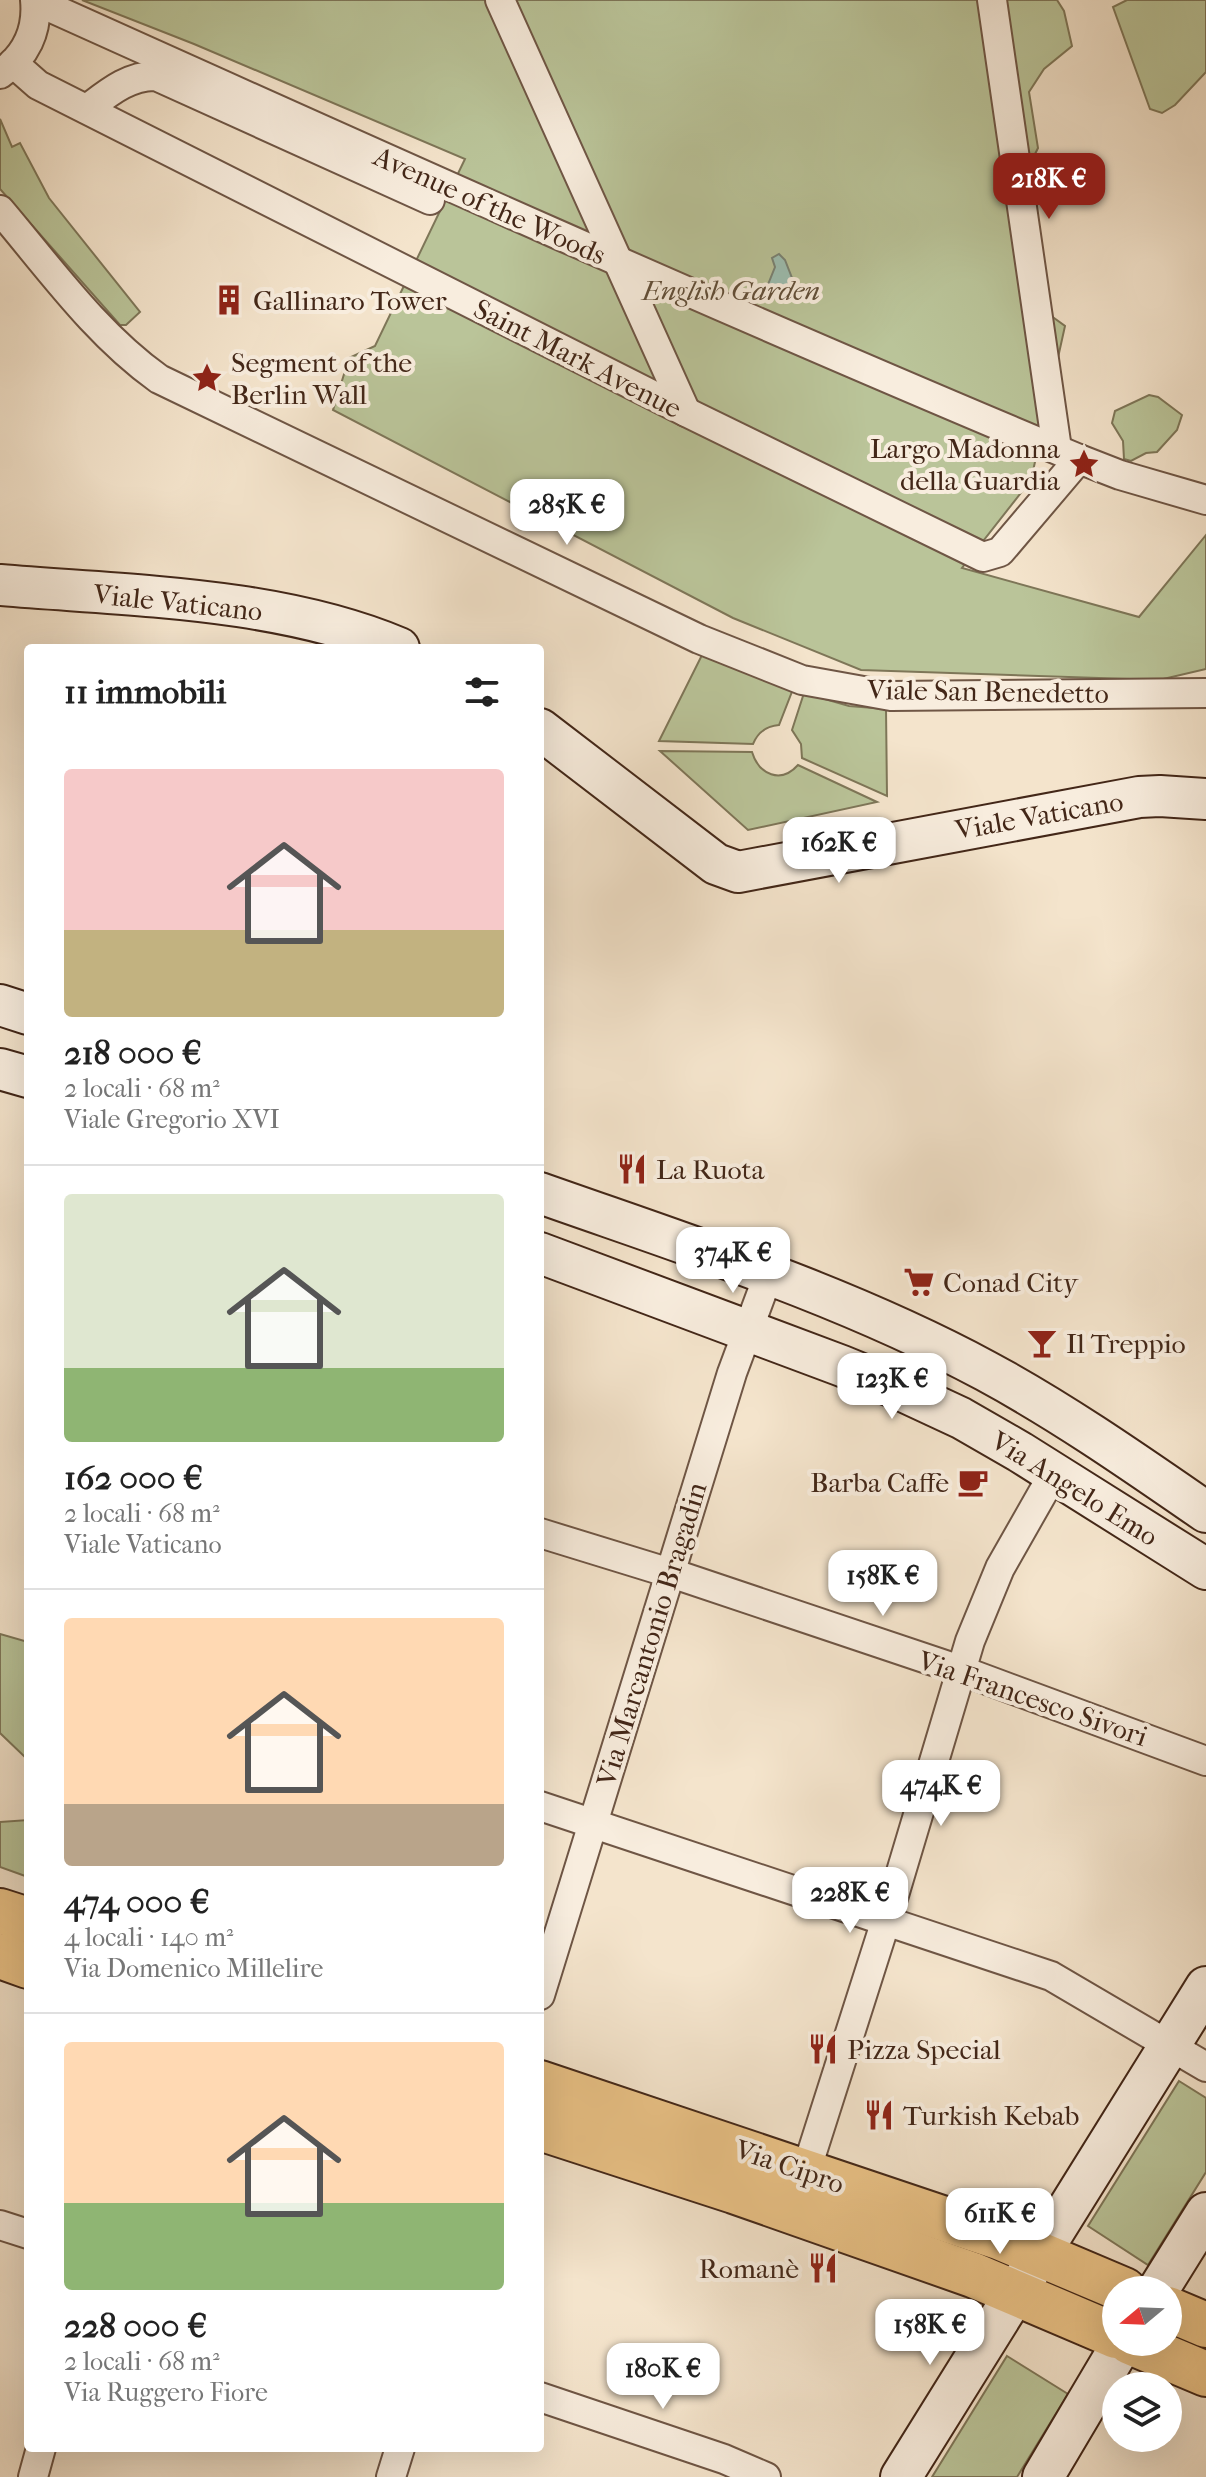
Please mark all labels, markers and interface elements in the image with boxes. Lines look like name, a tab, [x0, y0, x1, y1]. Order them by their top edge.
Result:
street label: Avenue of the Woods	[368, 139, 611, 272]
pin: 218K €	[984, 153, 1114, 221]
text: 218K €	[1011, 163, 1087, 194]
park label: English Garden	[640, 274, 820, 307]
building icon: Gallinaro Tower	[212, 283, 246, 317]
place label: Gallinaro Tower	[253, 284, 447, 317]
street label: Saint Mark Avenue	[468, 292, 687, 425]
place label: Segment of the Berlin Wall	[231, 346, 412, 411]
place icon: Segment of the Berlin Wall	[190, 361, 224, 395]
place label: Largo Madonna della Guardia	[870, 432, 1061, 497]
place icon: Largo Madonna della Guardia	[1067, 447, 1101, 481]
pin: 285K €	[502, 479, 632, 547]
text: 285K €	[528, 489, 606, 520]
street label: Viale Vaticano	[91, 577, 264, 628]
icon: filters	[460, 670, 504, 714]
text: 11 immobili	[64, 672, 226, 712]
street label: Viale San Benedetto	[866, 673, 1109, 710]
street label: Viale Vaticano	[952, 784, 1126, 847]
pin: 162K €	[774, 817, 904, 885]
icon: home	[212, 821, 356, 965]
text: 162K €	[801, 827, 877, 858]
text: 218 000 €	[64, 1033, 202, 1073]
text: 2 locali · 68 m²	[64, 1073, 220, 1104]
text: Viale Gregorio XVI	[64, 1104, 280, 1135]
restaurant icon: La Ruota	[615, 1152, 649, 1186]
place label: La Ruota	[656, 1153, 766, 1186]
pin: 374K €	[668, 1227, 798, 1295]
text: 374K €	[694, 1237, 772, 1268]
icon: home	[212, 1246, 356, 1390]
supermarket icon: Conad City	[902, 1265, 936, 1299]
place label: Conad City	[943, 1266, 1079, 1299]
bar icon: Il Treppio	[1025, 1326, 1059, 1360]
place label: Il Treppio	[1066, 1327, 1186, 1360]
pin: 123K €	[827, 1353, 957, 1421]
text: 123K €	[855, 1363, 929, 1394]
street label: Via Angelo Emo	[984, 1423, 1164, 1553]
text: 162 000 €	[64, 1458, 203, 1498]
cafe icon: Barba Caffe	[956, 1465, 990, 1499]
place label: Barba Caffe	[810, 1466, 949, 1499]
street label: Via Marcantonio Bragadin	[589, 1478, 714, 1791]
text: 2 locali · 68 m²	[64, 1498, 220, 1529]
text: Viale Vaticano	[64, 1529, 222, 1560]
pin: 158K €	[818, 1550, 948, 1618]
text: 158K €	[846, 1560, 920, 1591]
street label: Via Francesco Sivori	[913, 1643, 1152, 1753]
icon: home	[212, 1670, 356, 1814]
pin: 474K €	[876, 1760, 1006, 1828]
text: 474K €	[900, 1770, 982, 1801]
pin: 228K €	[785, 1867, 915, 1935]
text: 228K €	[810, 1877, 890, 1908]
text: 474 000 €	[64, 1882, 210, 1922]
text: 4 locali · 140 m²	[64, 1922, 233, 1953]
text: Via Domenico Millelire	[64, 1953, 323, 1984]
restaurant icon: Pizza Special	[806, 2032, 840, 2066]
place label: Pizza Special	[847, 2033, 1001, 2066]
icon: home	[212, 2094, 356, 2238]
restaurant icon: Turkish Kebab	[862, 2098, 896, 2132]
place label: Turkish Kebab	[903, 2099, 1079, 2132]
street label: Via Cipro	[730, 2132, 849, 2201]
pin: 611K €	[935, 2188, 1065, 2256]
text: 611K €	[964, 2198, 1036, 2229]
restaurant icon: Romanè	[806, 2251, 840, 2285]
place label: Romanè	[699, 2252, 799, 2285]
north arrow	[1102, 2276, 1182, 2356]
map controls	[1102, 2276, 1182, 2452]
pin: 158K €	[865, 2299, 995, 2367]
text: 228 000 €	[64, 2306, 207, 2346]
text: 158K €	[893, 2309, 967, 2340]
pin: 180K €	[598, 2343, 728, 2411]
text: 2 locali · 68 m²	[64, 2346, 220, 2377]
text: 180K €	[625, 2353, 701, 2384]
button: layers	[1102, 2372, 1182, 2452]
text: Via Ruggero Fiore	[64, 2377, 268, 2408]

